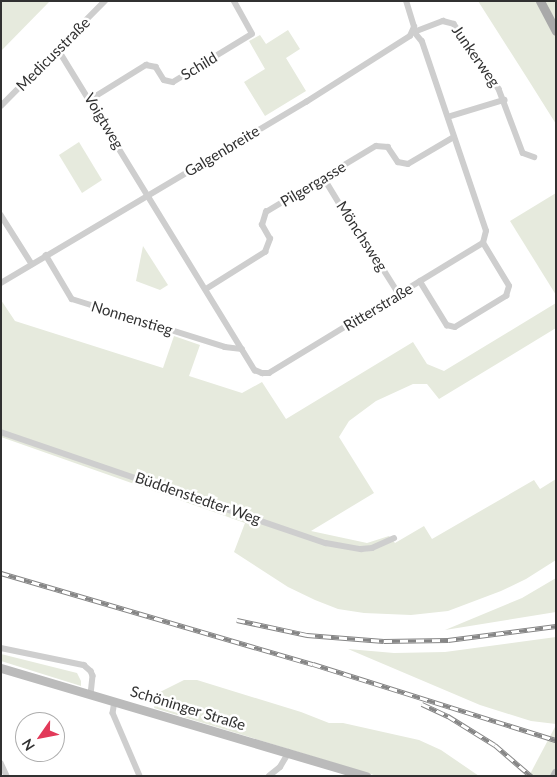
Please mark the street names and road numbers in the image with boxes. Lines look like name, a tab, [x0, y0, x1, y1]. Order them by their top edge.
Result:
street label: Medicusstraße	[12, 13, 94, 95]
street label: Junkerweg	[448, 22, 504, 90]
street label: Schild	[178, 48, 220, 84]
street label: Voigtweg	[80, 90, 128, 152]
street label: Galgenbreite	[181, 122, 263, 180]
street label: Pilgergasse	[277, 157, 349, 211]
street label: Mönchsweg	[333, 198, 391, 274]
street label: Ritterstraße	[340, 279, 416, 335]
street label: Nonnenstieg	[89, 297, 175, 339]
street label: Büddenstedter Weg	[133, 468, 263, 528]
street label: Schöninger Straße	[128, 682, 248, 734]

